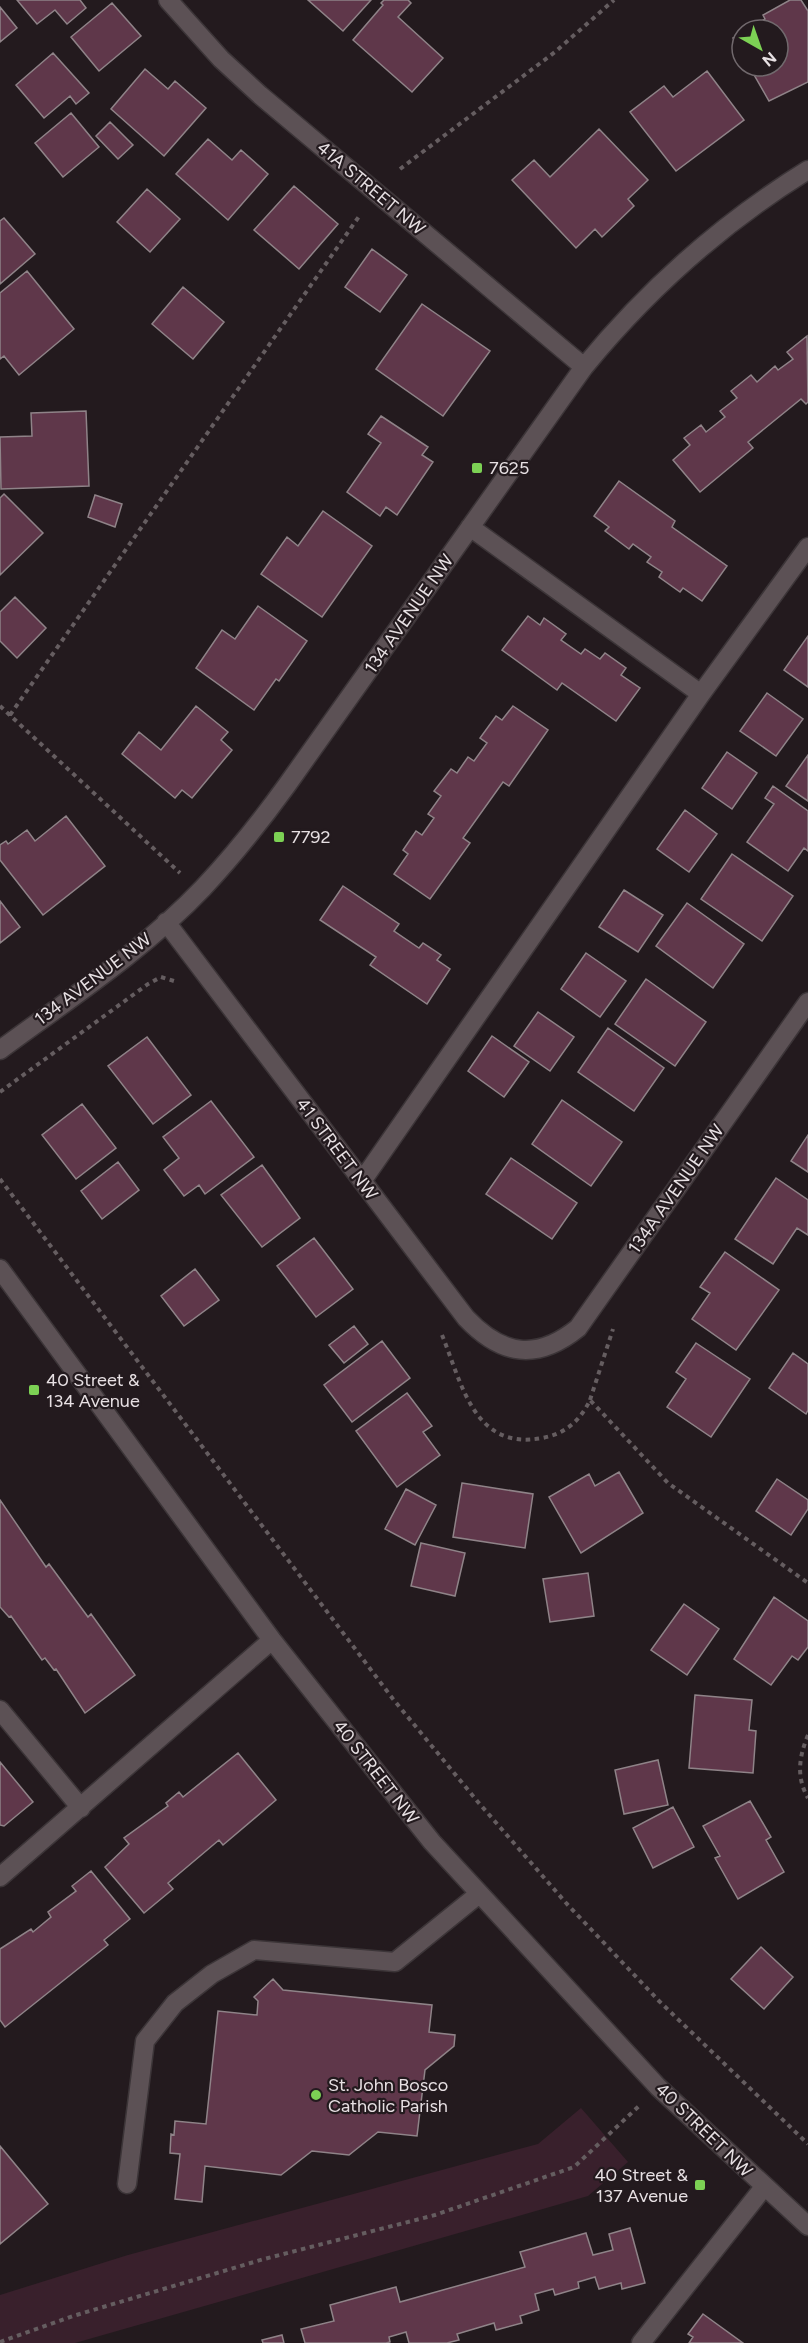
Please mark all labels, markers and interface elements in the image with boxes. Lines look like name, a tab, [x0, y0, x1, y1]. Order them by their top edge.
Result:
north arrow	[730, 18, 790, 78]
text: N	[758, 48, 780, 70]
street label: 41A STREET NW	[312, 136, 430, 240]
place label: 7625	[489, 457, 529, 479]
marker: 7625	[470, 461, 484, 475]
street label: 134 AVENUE NW	[360, 550, 459, 678]
place label: 7792	[291, 826, 331, 848]
marker: 7792	[272, 830, 286, 844]
street label: 134 AVENUE NW	[30, 928, 156, 1030]
street label: 41 STREET NW	[291, 1094, 383, 1205]
street label: 134A AVENUE NW	[623, 1120, 729, 1258]
place label: 40 Street & 134 Avenue	[46, 1369, 140, 1412]
marker: 40 Street & 134 Avenue	[27, 1383, 41, 1397]
street label: 40 STREET NW	[328, 1715, 424, 1829]
place label: St. John Bosco Catholic Parish	[328, 2074, 448, 2117]
street label: 40 STREET NW	[651, 2078, 758, 2182]
marker: St. John Bosco Catholic Parish	[309, 2088, 323, 2102]
place label: 40 Street & 137 Avenue	[594, 2164, 688, 2207]
marker: 40 Street & 137 Avenue	[693, 2178, 707, 2192]

